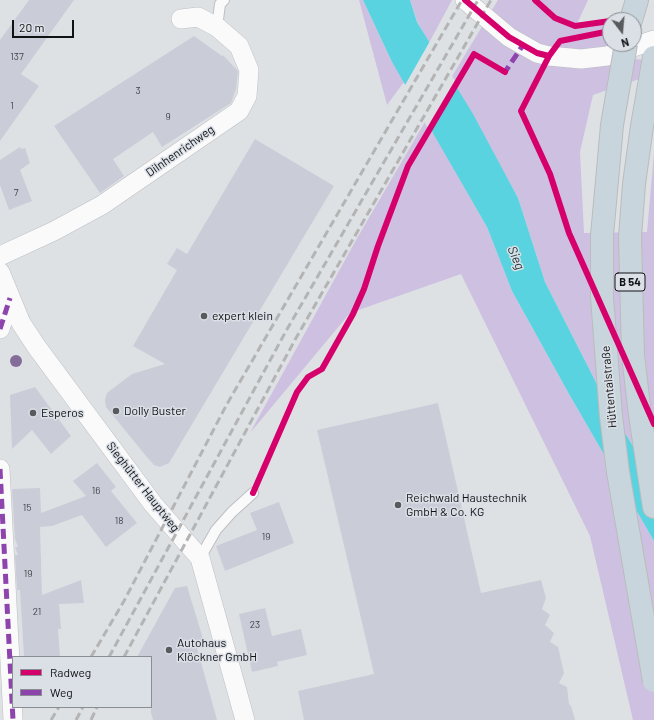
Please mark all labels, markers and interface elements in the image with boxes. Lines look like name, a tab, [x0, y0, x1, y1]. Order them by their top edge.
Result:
scale bar	[14, 12, 76, 38]
north arrow	[602, 12, 642, 52]
text: 20 m	[19, 20, 45, 34]
text: N	[620, 36, 630, 50]
house number: 137	[10, 51, 24, 63]
house number: 3	[135, 85, 141, 97]
house number: 1	[10, 100, 14, 112]
house number: 9	[165, 111, 171, 123]
street label: Dilnhenrichweg	[143, 122, 217, 180]
house number: 7	[14, 187, 18, 199]
water label: Sieg	[504, 244, 528, 272]
road number: B 54	[615, 273, 645, 291]
place label: expert klein	[212, 309, 273, 323]
marker: expert klein	[199, 311, 209, 321]
street label: Hüttentalstraße	[598, 345, 620, 429]
place label: Dolly Buster	[124, 404, 186, 418]
place label: Esperos	[41, 406, 84, 420]
marker: Dolly Buster	[111, 406, 121, 416]
marker: Esperos	[28, 408, 38, 418]
street label: Sieghütter Hauptweg	[103, 439, 183, 535]
house number: 16	[92, 485, 100, 497]
place label: Reichwald Haustechnik GmbH & Co. KG	[406, 491, 527, 519]
marker: Reichwald Haustechnik GmbH & Co. KG	[393, 500, 403, 510]
house number: 15	[23, 502, 31, 514]
house number: 18	[115, 515, 123, 527]
house number: 19	[262, 531, 270, 543]
house number: 19	[24, 568, 32, 580]
house number: 21	[33, 606, 41, 618]
house number: 23	[250, 619, 260, 631]
place label: Autohaus Klöckner GmbH	[177, 636, 257, 664]
marker: Autohaus Klöckner GmbH	[164, 645, 174, 655]
legend	[12, 656, 152, 708]
text: Radweg	[50, 665, 91, 679]
text: Weg	[50, 685, 73, 699]

